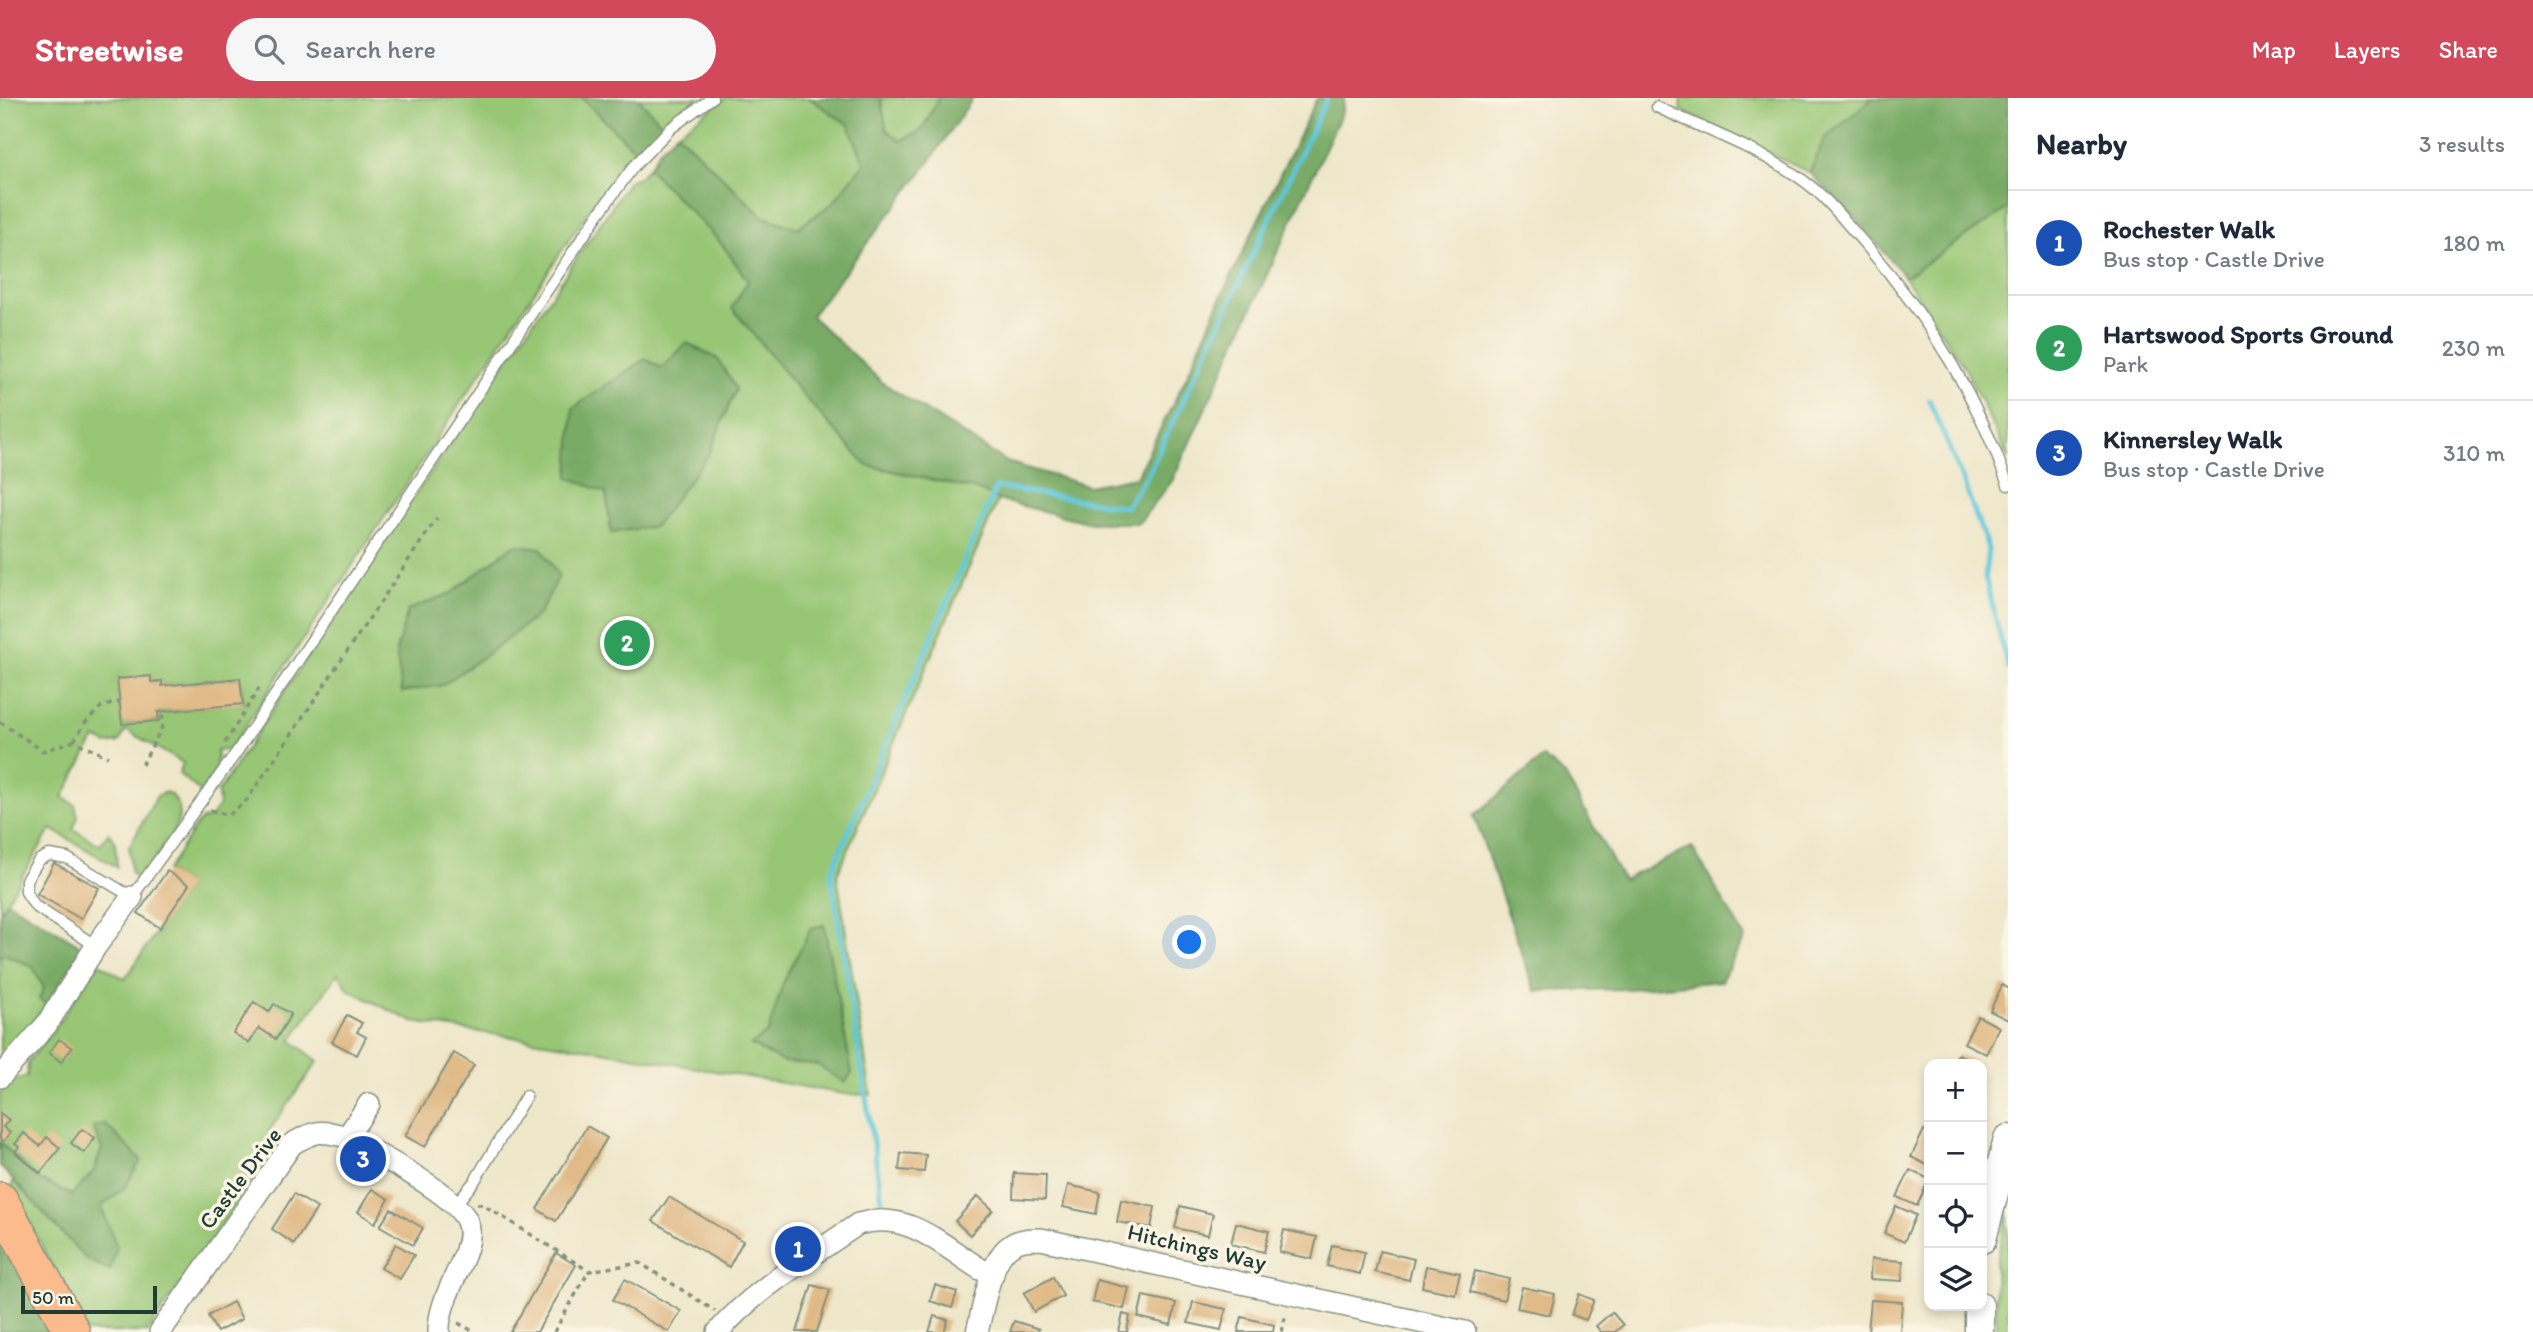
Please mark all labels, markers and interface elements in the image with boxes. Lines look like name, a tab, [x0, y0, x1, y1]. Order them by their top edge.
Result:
search box	[226, 18, 716, 81]
text: Streetwise	[35, 30, 184, 69]
icon: search	[250, 30, 288, 68]
text: Search here	[306, 33, 436, 65]
text: Map	[2252, 35, 2296, 64]
text: Layers	[2334, 35, 2401, 64]
text: Share	[2439, 35, 2498, 64]
text: Nearby	[2036, 125, 2127, 162]
text: 3 results	[2419, 130, 2505, 158]
text: Rochester Walk	[2103, 213, 2275, 245]
text: 1	[2054, 229, 2064, 257]
text: 180 m	[2443, 229, 2505, 257]
text: Bus stop · Castle Drive	[2103, 245, 2325, 273]
text: Hartswood Sports Ground	[2103, 318, 2393, 350]
text: 2	[2053, 334, 2065, 362]
text: 230 m	[2442, 334, 2505, 362]
text: Park	[2103, 350, 2148, 378]
text: Kinnersley Walk	[2103, 423, 2283, 455]
text: 3	[2053, 439, 2065, 467]
text: 310 m	[2443, 439, 2505, 467]
text: Bus stop · Castle Drive	[2103, 455, 2325, 483]
pin: 2	[604, 617, 650, 669]
your location	[1172, 925, 1206, 959]
map controls	[1924, 1059, 1987, 1311]
button: +	[1924, 1059, 1987, 1122]
street label: Castle Drive	[193, 1122, 287, 1234]
button: −	[1924, 1122, 1987, 1185]
pin: 3	[340, 1133, 386, 1185]
button: locate	[1924, 1185, 1987, 1248]
street label: Hitchings Way	[1125, 1217, 1269, 1277]
pin: 1	[775, 1223, 821, 1275]
button: layers	[1924, 1248, 1987, 1311]
scale bar	[21, 1283, 158, 1315]
text: 50 m	[32, 1286, 74, 1309]

